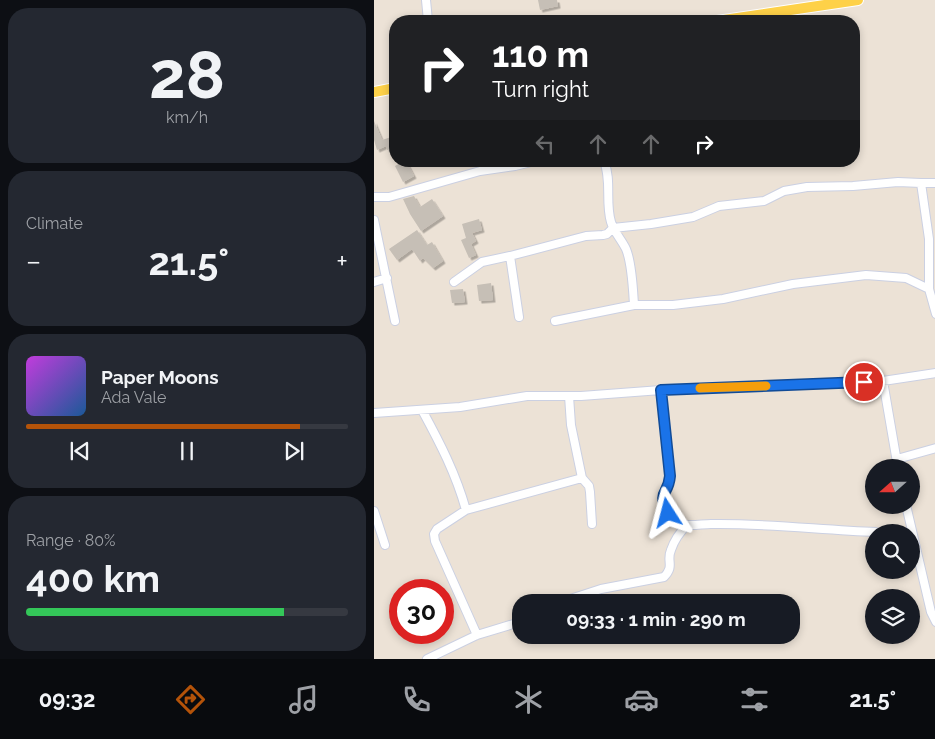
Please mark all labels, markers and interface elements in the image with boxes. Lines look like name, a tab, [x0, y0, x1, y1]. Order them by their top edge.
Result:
text: 110 m	[492, 34, 589, 75]
icon: right	[409, 35, 474, 100]
text: 28	[149, 37, 225, 113]
text: Turn right	[492, 76, 589, 102]
text: km/h	[166, 108, 208, 127]
icon: left	[531, 130, 559, 158]
icon: ahead	[584, 130, 612, 158]
icon: ahead	[637, 130, 665, 158]
icon: right	[690, 130, 718, 158]
text: Climate	[26, 214, 83, 233]
text: 21.5°	[148, 239, 229, 284]
text: −	[26, 245, 41, 278]
text: +	[336, 245, 348, 278]
pin	[843, 361, 885, 403]
text: Paper Moons	[101, 366, 219, 388]
icon: arrive	[850, 368, 878, 396]
text: Ada Vale	[101, 388, 166, 407]
icon: previous	[66, 437, 94, 465]
icon: pause	[173, 437, 201, 465]
icon: next	[280, 437, 308, 465]
north arrow	[865, 459, 920, 514]
map controls	[865, 459, 920, 644]
position arrow	[641, 486, 693, 538]
button: search	[865, 524, 920, 579]
text: Range · 80%	[26, 531, 116, 550]
text: 400 km	[26, 556, 160, 601]
speed limit sign: 30	[389, 579, 454, 644]
button: layers	[865, 589, 920, 644]
text: 09:33 · 1 min · 290 m	[566, 608, 746, 630]
icon: directions	[173, 682, 208, 717]
icon: music	[286, 682, 321, 717]
icon: phone	[399, 682, 434, 717]
icon: climate	[511, 682, 546, 717]
icon: car	[624, 682, 659, 717]
icon: filters	[737, 682, 772, 717]
text: 09:32	[39, 686, 95, 712]
text: 21.5°	[849, 686, 896, 712]

